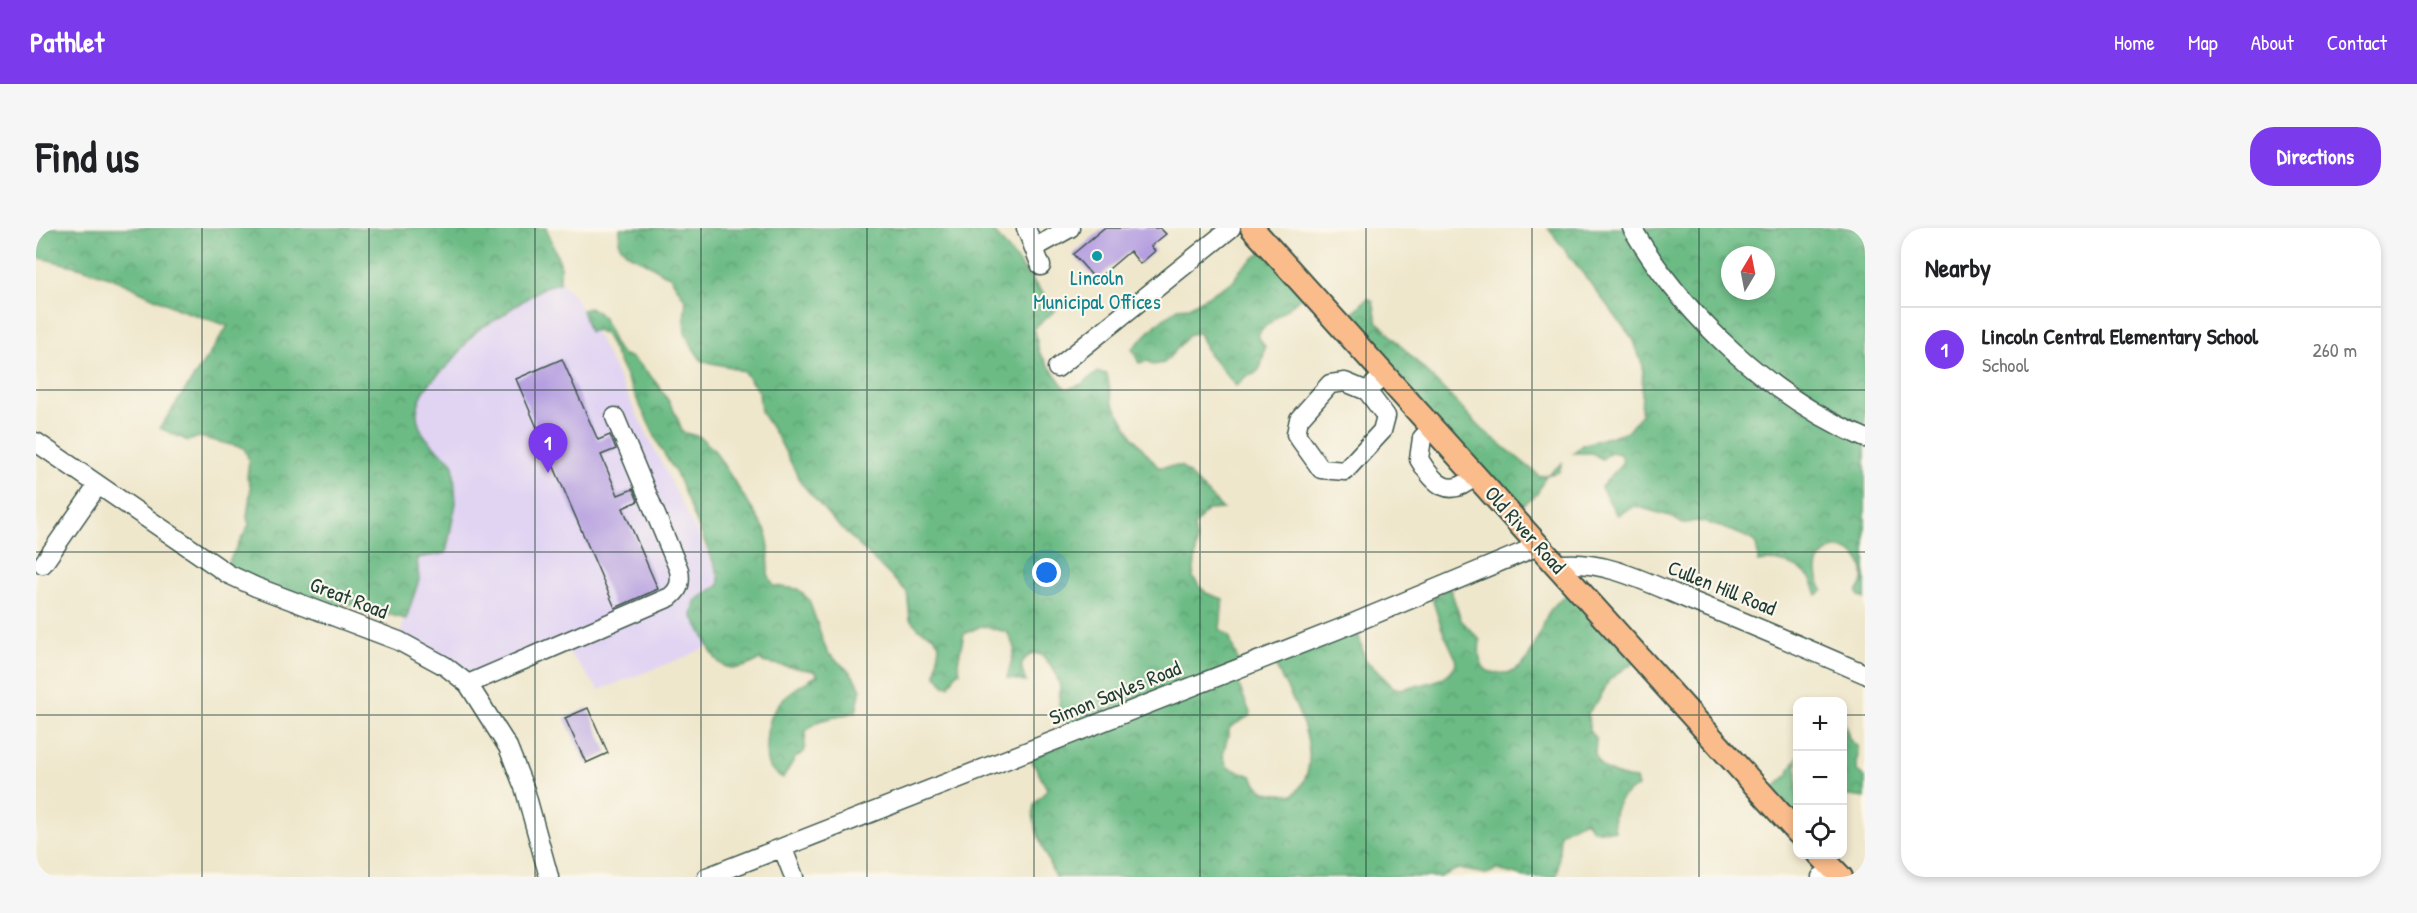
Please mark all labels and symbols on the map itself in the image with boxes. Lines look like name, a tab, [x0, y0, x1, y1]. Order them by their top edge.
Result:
north arrow	[1721, 246, 1775, 300]
marker: Lincoln Municipal Offices	[1090, 249, 1104, 263]
place label: Lincoln Municipal Offices	[1033, 263, 1161, 316]
pin: 1	[528, 424, 568, 473]
street label: Old River Road	[1478, 480, 1572, 580]
street label: Cullen Hill Road	[1664, 553, 1781, 622]
your location	[1032, 558, 1061, 587]
street label: Great Road	[306, 569, 392, 626]
street label: Simon Sayles Road	[1045, 653, 1185, 732]

